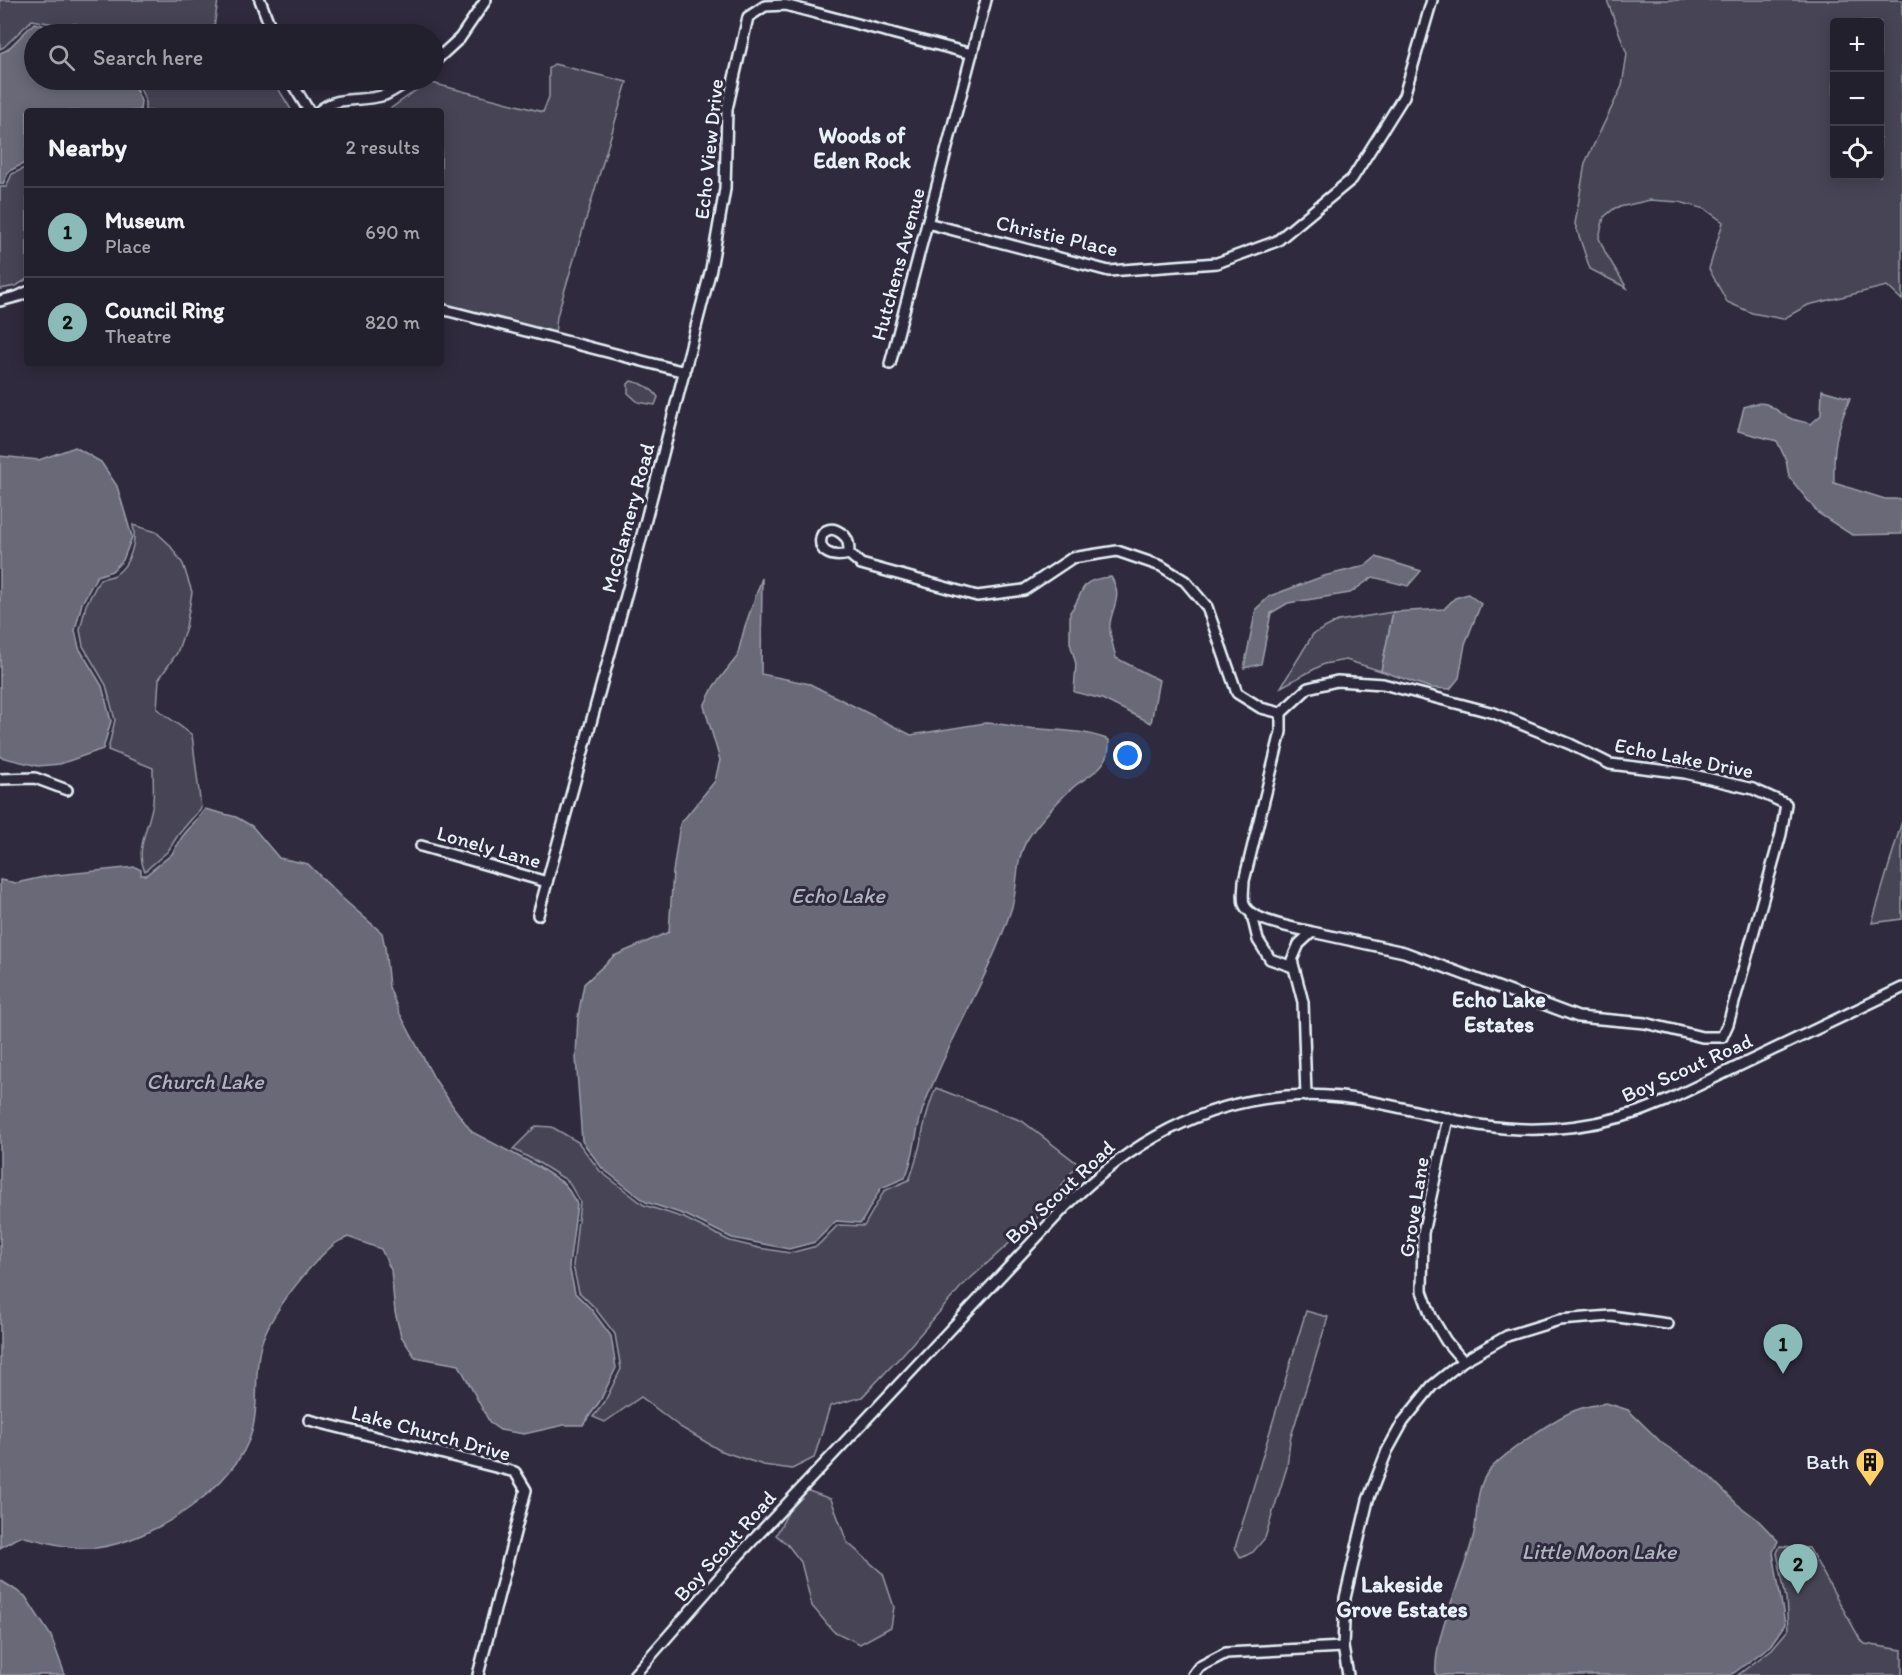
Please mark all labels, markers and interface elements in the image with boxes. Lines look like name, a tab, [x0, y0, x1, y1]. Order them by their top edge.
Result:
map controls	[1830, 18, 1884, 180]
button: +	[1830, 18, 1884, 72]
search box	[24, 24, 444, 90]
icon: search	[45, 41, 78, 74]
text: Search here	[93, 44, 203, 71]
button: −	[1830, 72, 1884, 126]
street label: Echo View Drive	[689, 77, 728, 220]
district label: Woods of Eden Rock	[813, 122, 911, 174]
button: locate	[1830, 126, 1884, 180]
text: Nearby	[48, 131, 127, 163]
text: 2 results	[346, 135, 420, 159]
street label: Hutchens Avenue	[865, 185, 930, 343]
text: Museum	[105, 207, 185, 234]
street label: Christie Place	[994, 209, 1121, 262]
text: 1	[63, 220, 72, 244]
text: 690 m	[365, 220, 420, 244]
text: Place	[105, 234, 151, 258]
text: Council Ring	[105, 297, 224, 324]
text: 2	[62, 310, 73, 334]
text: 820 m	[365, 310, 420, 334]
text: Theatre	[105, 324, 171, 348]
street label: McGlamery Road	[596, 440, 660, 595]
street label: Echo Lake Drive	[1613, 732, 1756, 783]
your location	[1113, 741, 1142, 770]
street label: Lonely Lane	[434, 820, 544, 873]
water label: Echo Lake	[791, 882, 886, 909]
district label: Echo Lake Estates	[1452, 986, 1546, 1038]
street label: Boy Scout Road	[1617, 1027, 1757, 1108]
water label: Church Lake	[146, 1068, 265, 1095]
street label: Boy Scout Road	[1000, 1134, 1120, 1249]
street label: Grove Lane	[1393, 1155, 1434, 1259]
pin: 1	[1764, 1324, 1802, 1374]
street label: Lake Church Drive	[349, 1399, 514, 1466]
building icon: Bath	[1854, 1446, 1886, 1488]
place label: Bath	[1806, 1449, 1849, 1474]
street label: Boy Scout Road	[668, 1485, 781, 1606]
water label: Little Moon Lake	[1522, 1538, 1678, 1565]
pin: 2	[1778, 1544, 1818, 1594]
district label: Lakeside Grove Estates	[1336, 1571, 1468, 1623]

